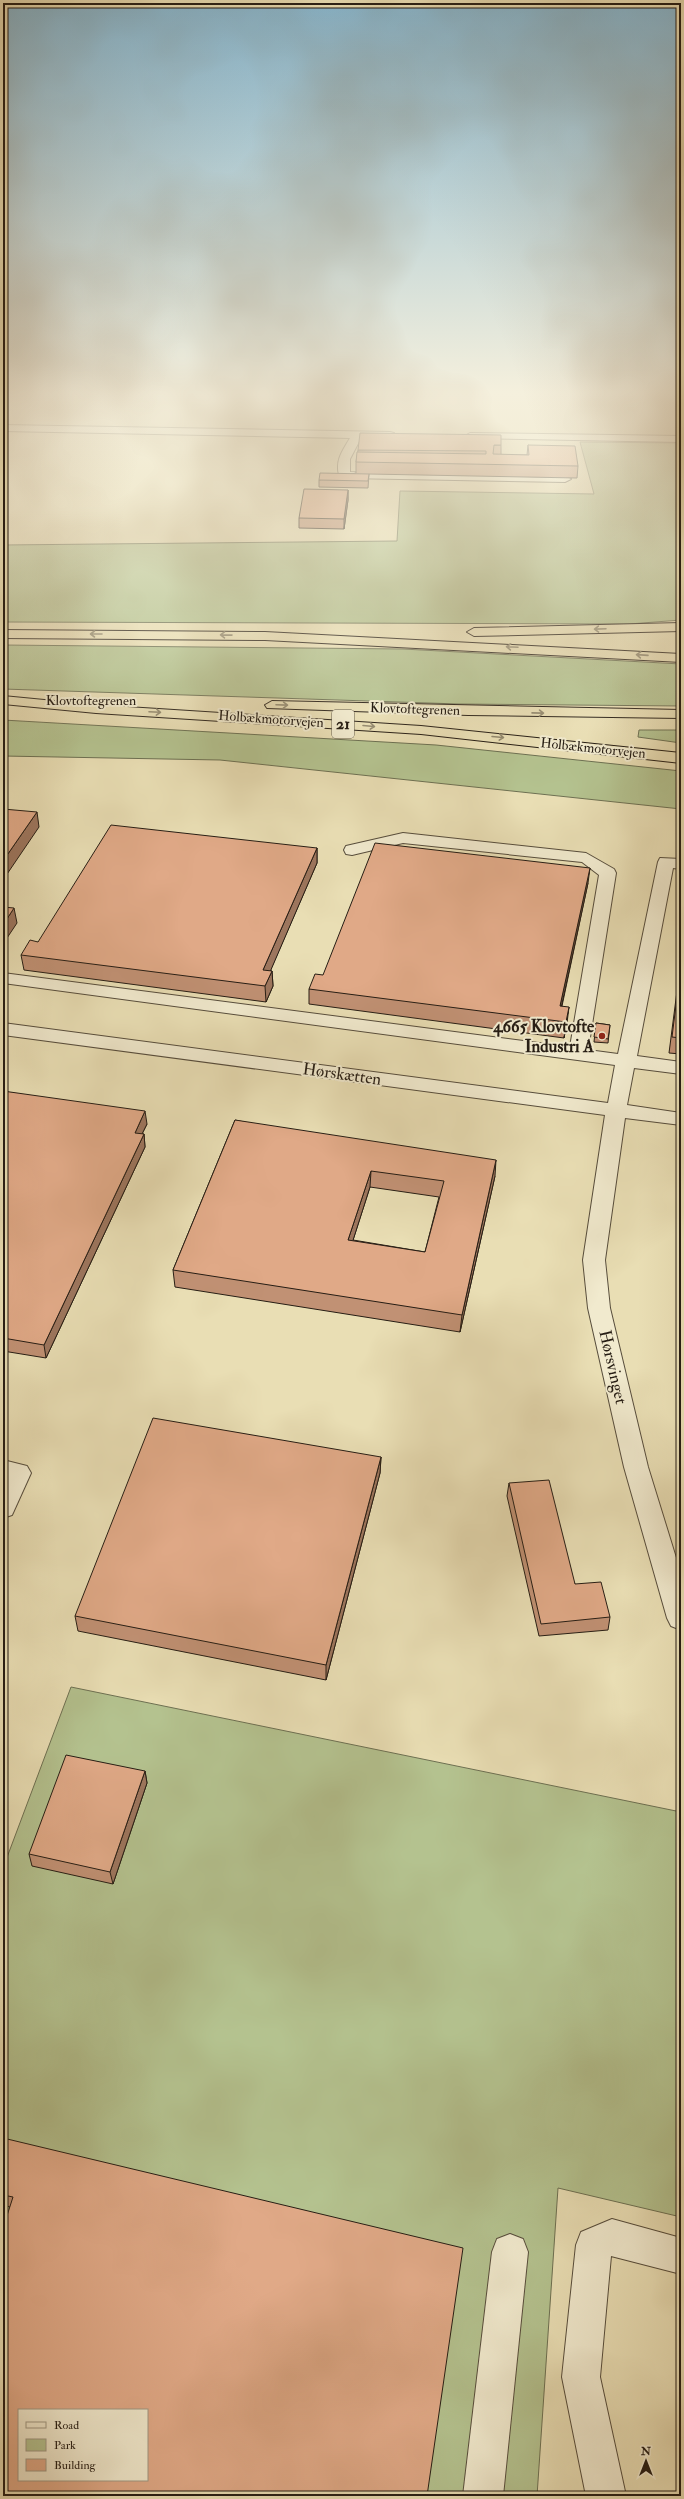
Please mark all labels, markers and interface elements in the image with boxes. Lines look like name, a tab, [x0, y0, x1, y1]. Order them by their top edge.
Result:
one-way arrow	[594, 626, 607, 633]
one-way arrow	[90, 630, 103, 638]
one-way arrow	[220, 631, 233, 639]
one-way arrow	[506, 644, 519, 651]
one-way arrow	[636, 652, 649, 659]
street label: Klovtoftegrenen	[46, 692, 136, 709]
street label: Klovtoftegrenen	[370, 699, 460, 719]
one-way arrow	[275, 701, 288, 709]
street label: Holbækmotorvejen	[218, 707, 324, 731]
one-way arrow	[148, 708, 161, 716]
one-way arrow	[531, 709, 544, 717]
road number: 21	[332, 710, 354, 738]
one-way arrow	[362, 723, 375, 730]
one-way arrow	[491, 734, 504, 741]
street label: Holbækmotorvejen	[540, 734, 646, 762]
place label: 4665 Klovtofte Industri A	[492, 1016, 595, 1057]
marker: 4665 Klovtofte Industri A	[597, 1031, 607, 1041]
street label: Hørskætten	[301, 1058, 383, 1090]
street label: Hørsvinget	[594, 1328, 632, 1407]
legend	[18, 2409, 148, 2481]
text: Road	[54, 2418, 79, 2433]
text: Park	[54, 2438, 76, 2453]
north arrow	[626, 2441, 666, 2481]
text: N	[640, 2445, 652, 2458]
text: Building	[54, 2458, 97, 2473]

